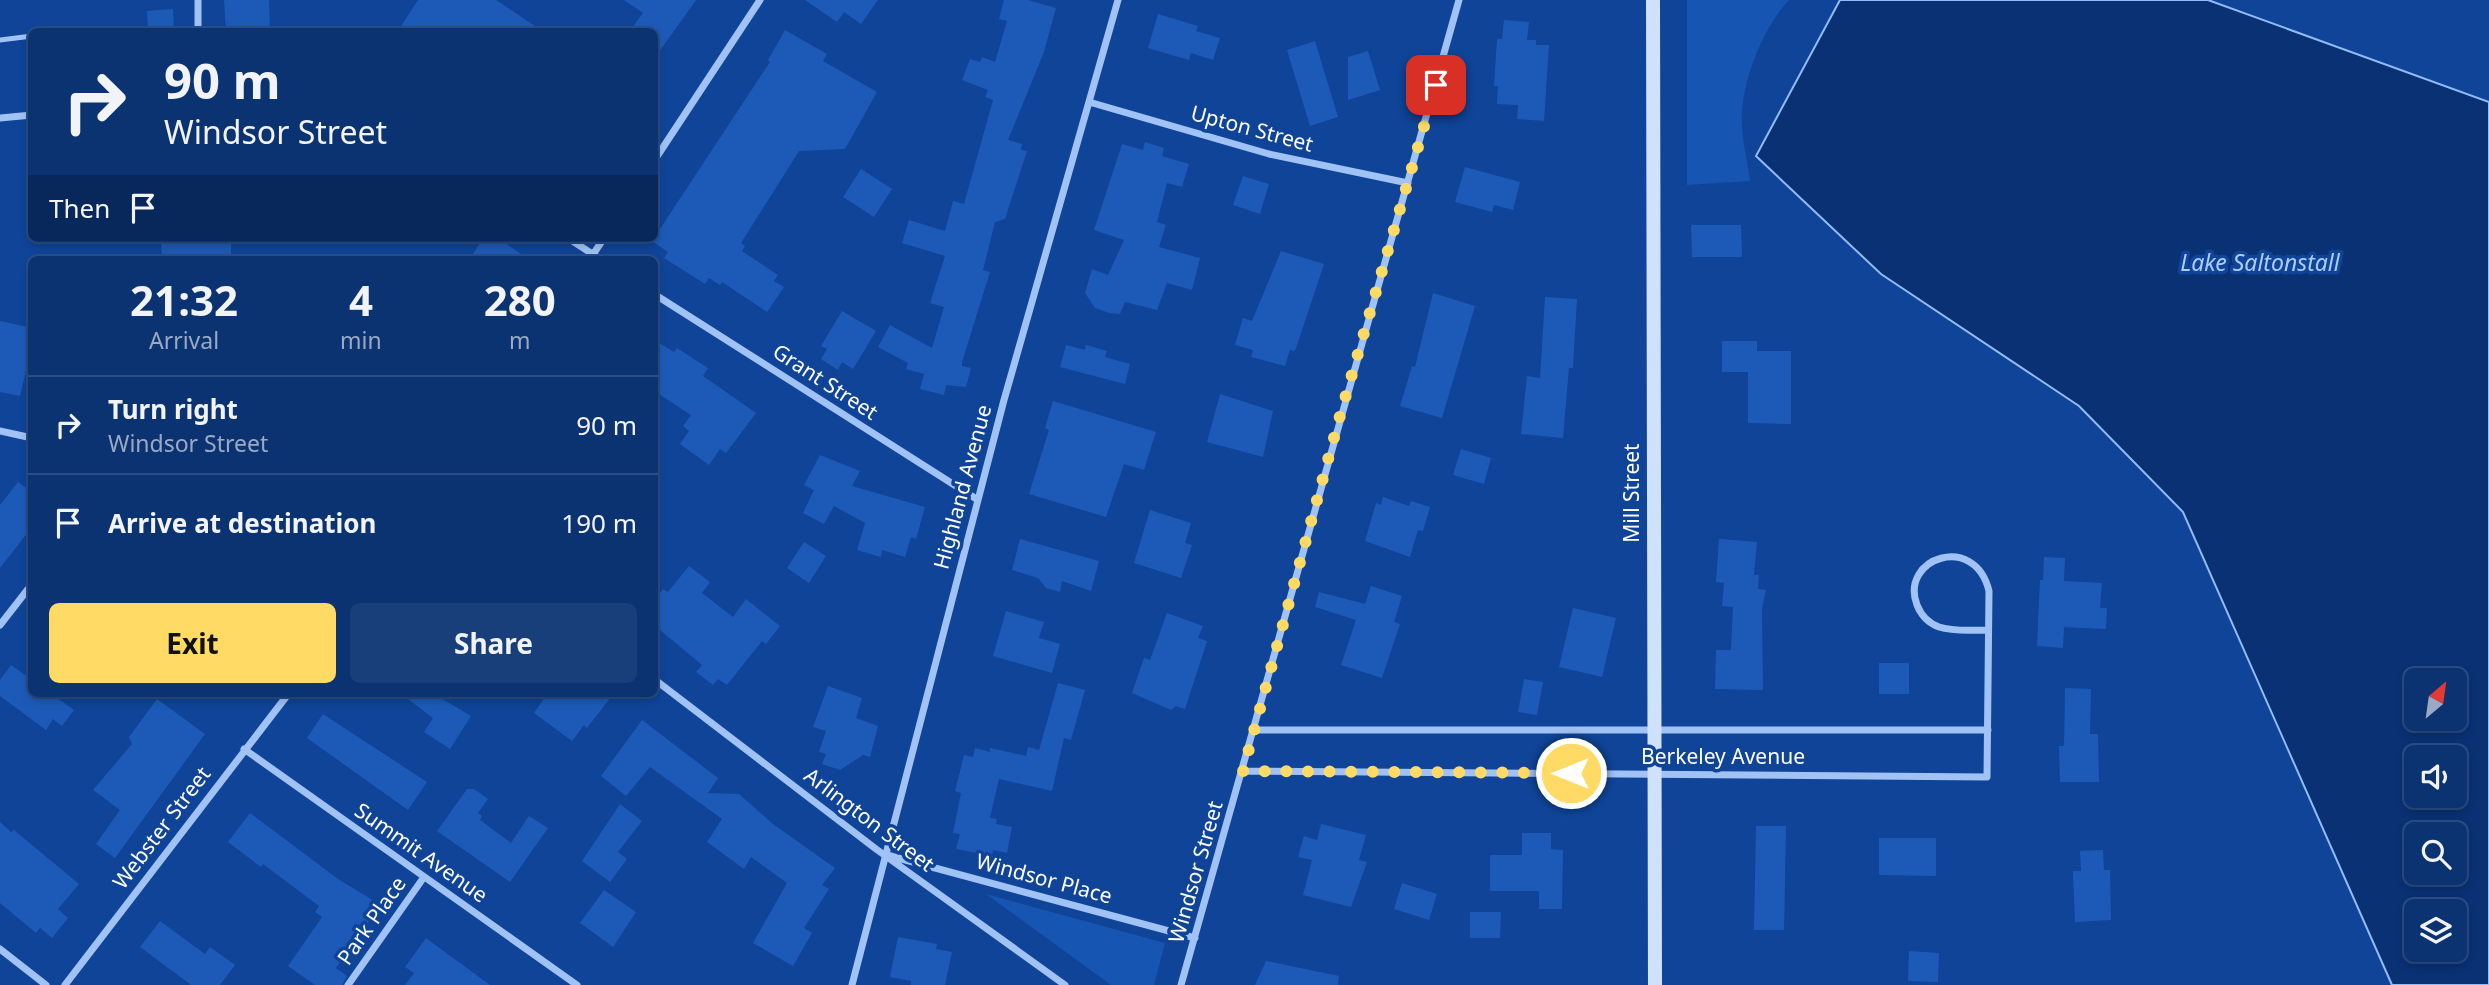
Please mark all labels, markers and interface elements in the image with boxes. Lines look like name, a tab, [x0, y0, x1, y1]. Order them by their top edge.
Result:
text: 90 m	[164, 47, 281, 113]
pin	[1406, 55, 1466, 115]
icon: right	[49, 56, 140, 147]
icon: arrive	[1417, 66, 1455, 104]
street label: Upton Street	[1188, 98, 1317, 158]
text: Windsor Street	[164, 110, 387, 153]
icon: arrive	[124, 189, 162, 227]
text: Then	[49, 190, 110, 226]
water label: Lake Saltonstall	[2180, 246, 2341, 278]
text: 21:32	[130, 271, 238, 328]
text: 4	[349, 271, 373, 328]
text: 280	[484, 271, 556, 328]
text: Arrival	[149, 324, 219, 356]
text: min	[340, 324, 382, 356]
text: m	[509, 324, 531, 356]
street label: Grant Street	[768, 337, 884, 426]
text: Turn right	[108, 391, 238, 427]
street label: Highland Avenue	[927, 401, 997, 572]
icon: right	[49, 406, 87, 444]
text: 90 m	[576, 407, 637, 443]
text: Windsor Street	[108, 427, 268, 459]
street label: Mill Street	[1617, 443, 1645, 543]
icon: arrive	[49, 504, 87, 542]
text: Arrive at destination	[108, 505, 377, 541]
text: 190 m	[561, 505, 637, 541]
button: Exit	[49, 603, 336, 683]
button: Share	[350, 603, 637, 683]
north arrow	[2404, 668, 2468, 732]
map controls	[2404, 668, 2467, 962]
position arrow	[1534, 736, 1608, 810]
street label: Berkeley Avenue	[1641, 742, 1805, 770]
button: sound	[2404, 745, 2467, 808]
street label: Webster Street	[106, 760, 217, 894]
street label: Arlington Street	[799, 761, 941, 878]
street label: Summit Avenue	[350, 796, 493, 908]
street label: Windsor Street	[1161, 797, 1229, 946]
button: search	[2404, 822, 2467, 885]
street label: Windsor Place	[973, 846, 1115, 910]
street label: Park Place	[331, 871, 412, 970]
button: layers	[2404, 899, 2467, 962]

